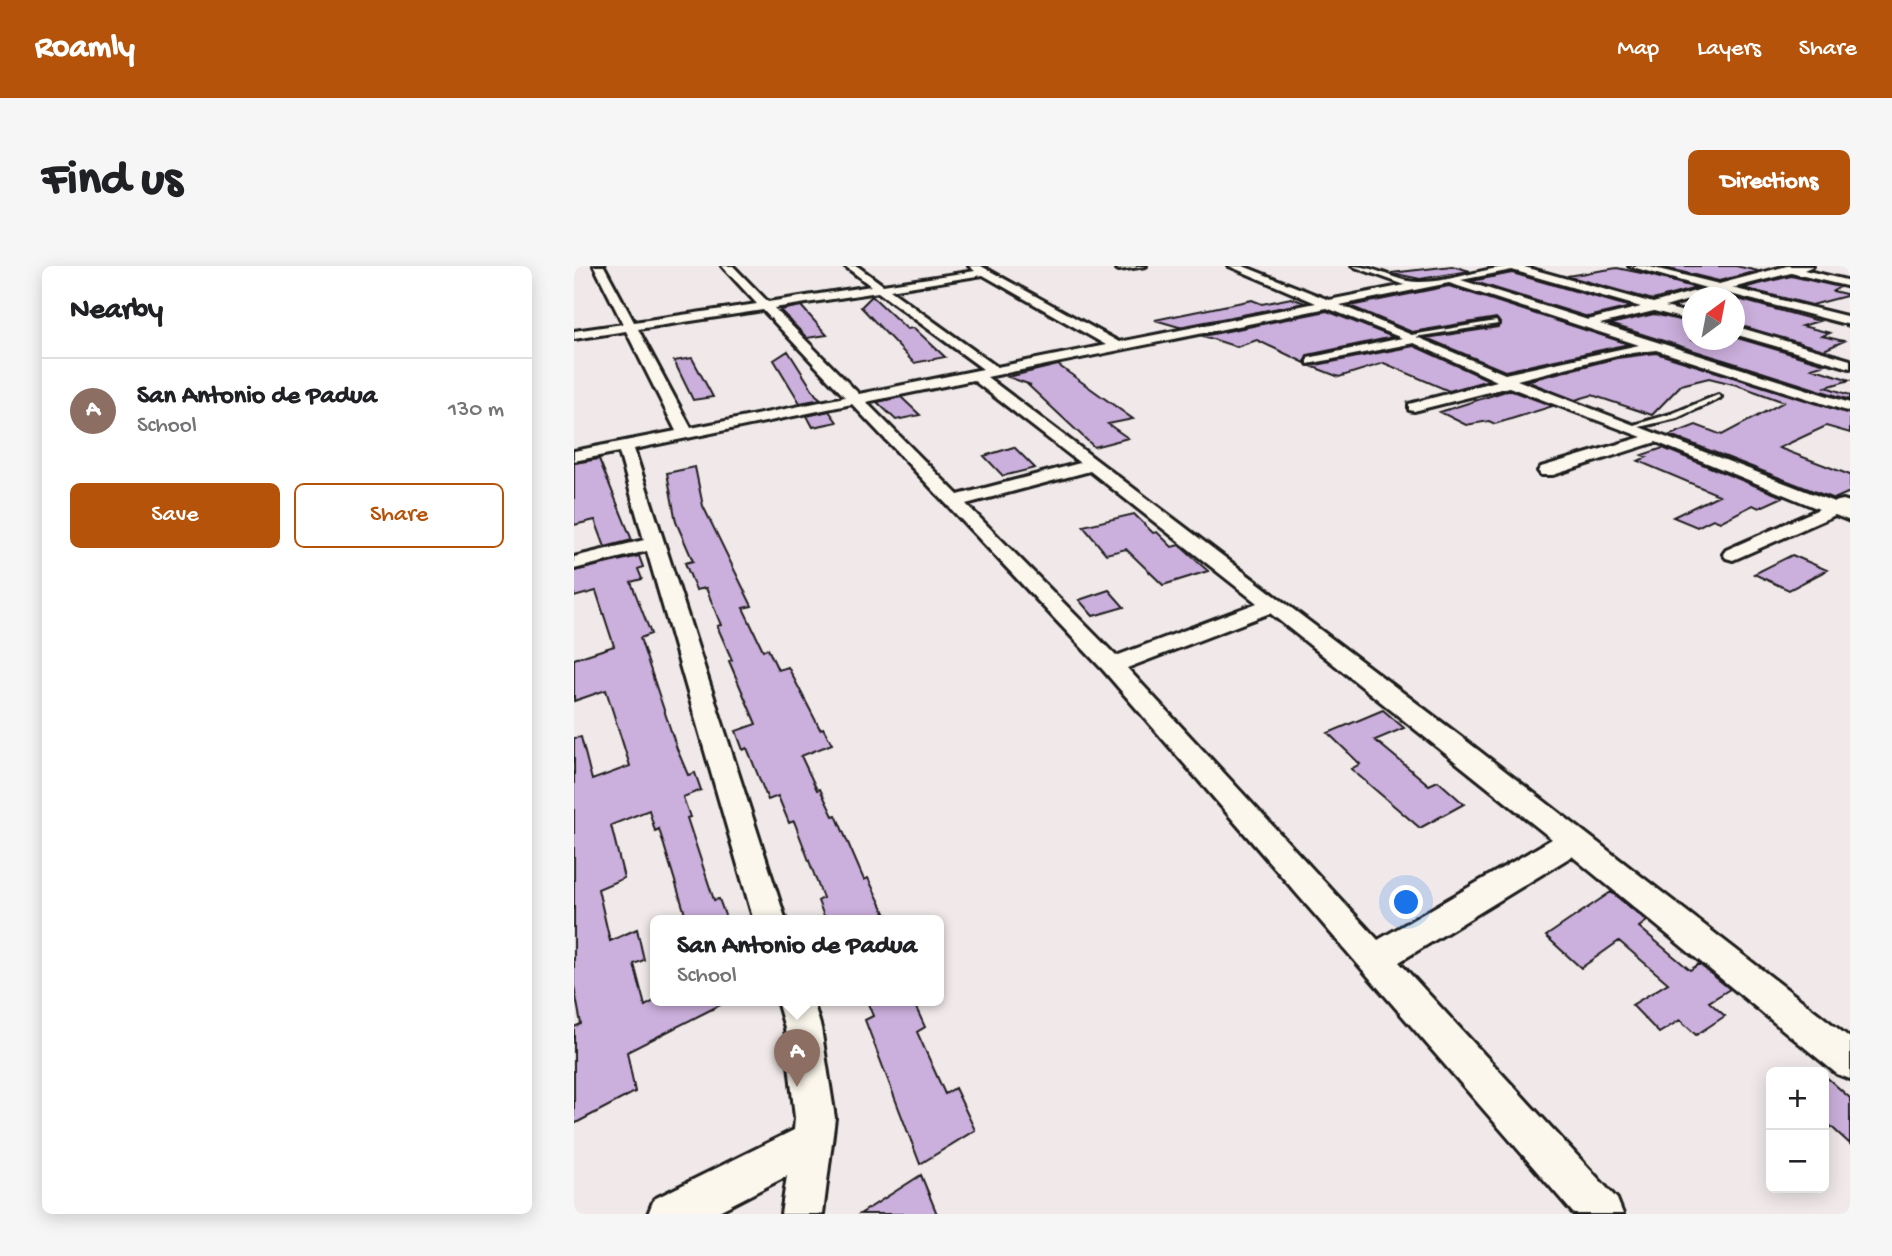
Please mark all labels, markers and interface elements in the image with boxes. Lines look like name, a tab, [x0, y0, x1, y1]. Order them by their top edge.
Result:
text: Roamly	[35, 30, 135, 68]
text: Map	[1617, 35, 1659, 64]
text: Layers	[1697, 35, 1761, 64]
text: Share	[1799, 35, 1857, 64]
button: Directions	[1688, 150, 1850, 215]
text: Find us	[42, 153, 182, 211]
north arrow	[1682, 287, 1745, 350]
text: Nearby	[70, 294, 163, 329]
text: San Antonio de Padua	[137, 382, 377, 413]
text: A	[86, 397, 100, 424]
text: 130 m	[448, 397, 504, 424]
text: School	[137, 413, 197, 440]
button: Save	[70, 483, 280, 548]
button: Share	[294, 483, 504, 548]
your location	[1389, 885, 1423, 919]
popup	[650, 915, 944, 1006]
text: San Antonio de Padua	[677, 932, 917, 963]
text: School	[677, 963, 737, 990]
pin: A	[774, 1029, 820, 1087]
map controls	[1766, 1067, 1829, 1193]
button: +	[1766, 1067, 1829, 1130]
button: −	[1766, 1130, 1829, 1193]

